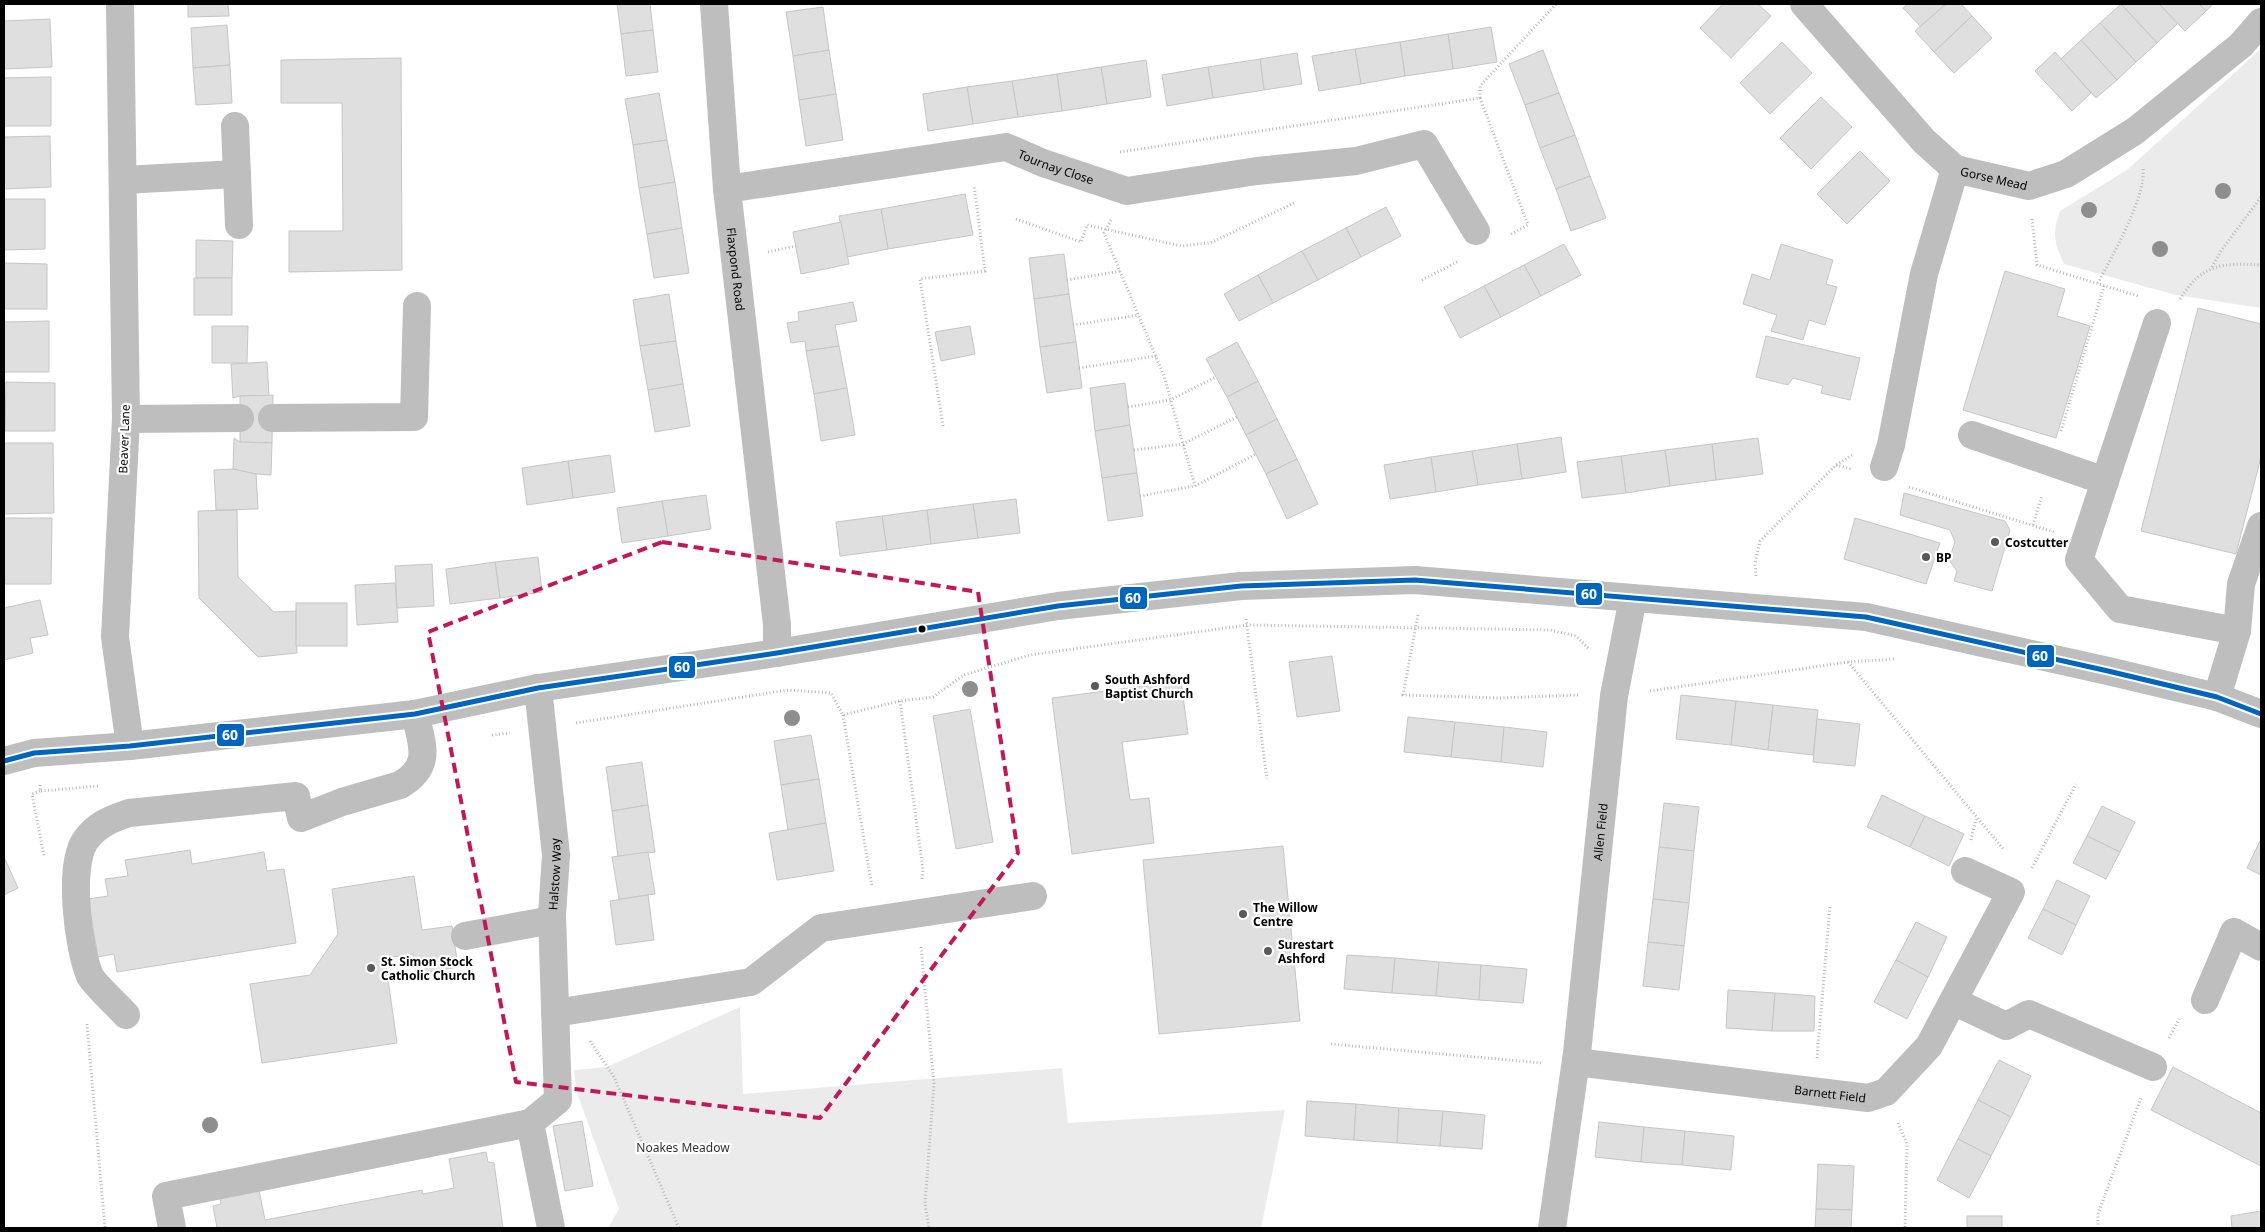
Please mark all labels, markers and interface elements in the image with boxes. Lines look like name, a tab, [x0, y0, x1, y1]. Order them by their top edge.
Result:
street label: Tournay Close	[1016, 145, 1096, 188]
street label: Gorse Mead	[1959, 162, 2029, 194]
street label: Flaxpond Road	[723, 226, 749, 312]
street label: Beaver Lane	[114, 404, 134, 474]
place label: Costcutter	[2005, 534, 2069, 551]
marker: Costcutter	[1989, 536, 2001, 548]
place label: BP	[1936, 549, 1951, 566]
marker: BP	[1920, 551, 1932, 563]
line badge: 60	[1575, 582, 1603, 606]
text: 60	[1581, 584, 1597, 603]
line badge: 60	[1119, 586, 1148, 610]
text: 60	[1125, 588, 1141, 607]
unlabelled marker	[917, 624, 927, 634]
line badge: 60	[2026, 644, 2055, 668]
text: 60	[2032, 646, 2048, 665]
line badge: 60	[668, 655, 696, 679]
text: 60	[674, 657, 690, 676]
place label: South Ashford Baptist Church	[1105, 671, 1193, 702]
marker: South Ashford Baptist Church	[1089, 680, 1101, 692]
line badge: 60	[216, 723, 245, 747]
text: 60	[222, 725, 238, 744]
street label: Allen Field	[1588, 802, 1611, 862]
street label: Halstow Way	[544, 836, 565, 911]
place label: The Willow Centre	[1253, 899, 1319, 930]
marker: The Willow Centre	[1237, 908, 1249, 920]
place label: Surestart Ashford	[1278, 936, 1334, 967]
marker: Surestart Ashford	[1262, 945, 1274, 957]
place label: St. Simon Stock Catholic Church	[381, 953, 475, 984]
marker: St. Simon Stock Catholic Church	[365, 962, 377, 974]
street label: Barnett Field	[1793, 1080, 1867, 1106]
park label: Noakes Meadow	[636, 1139, 730, 1156]

